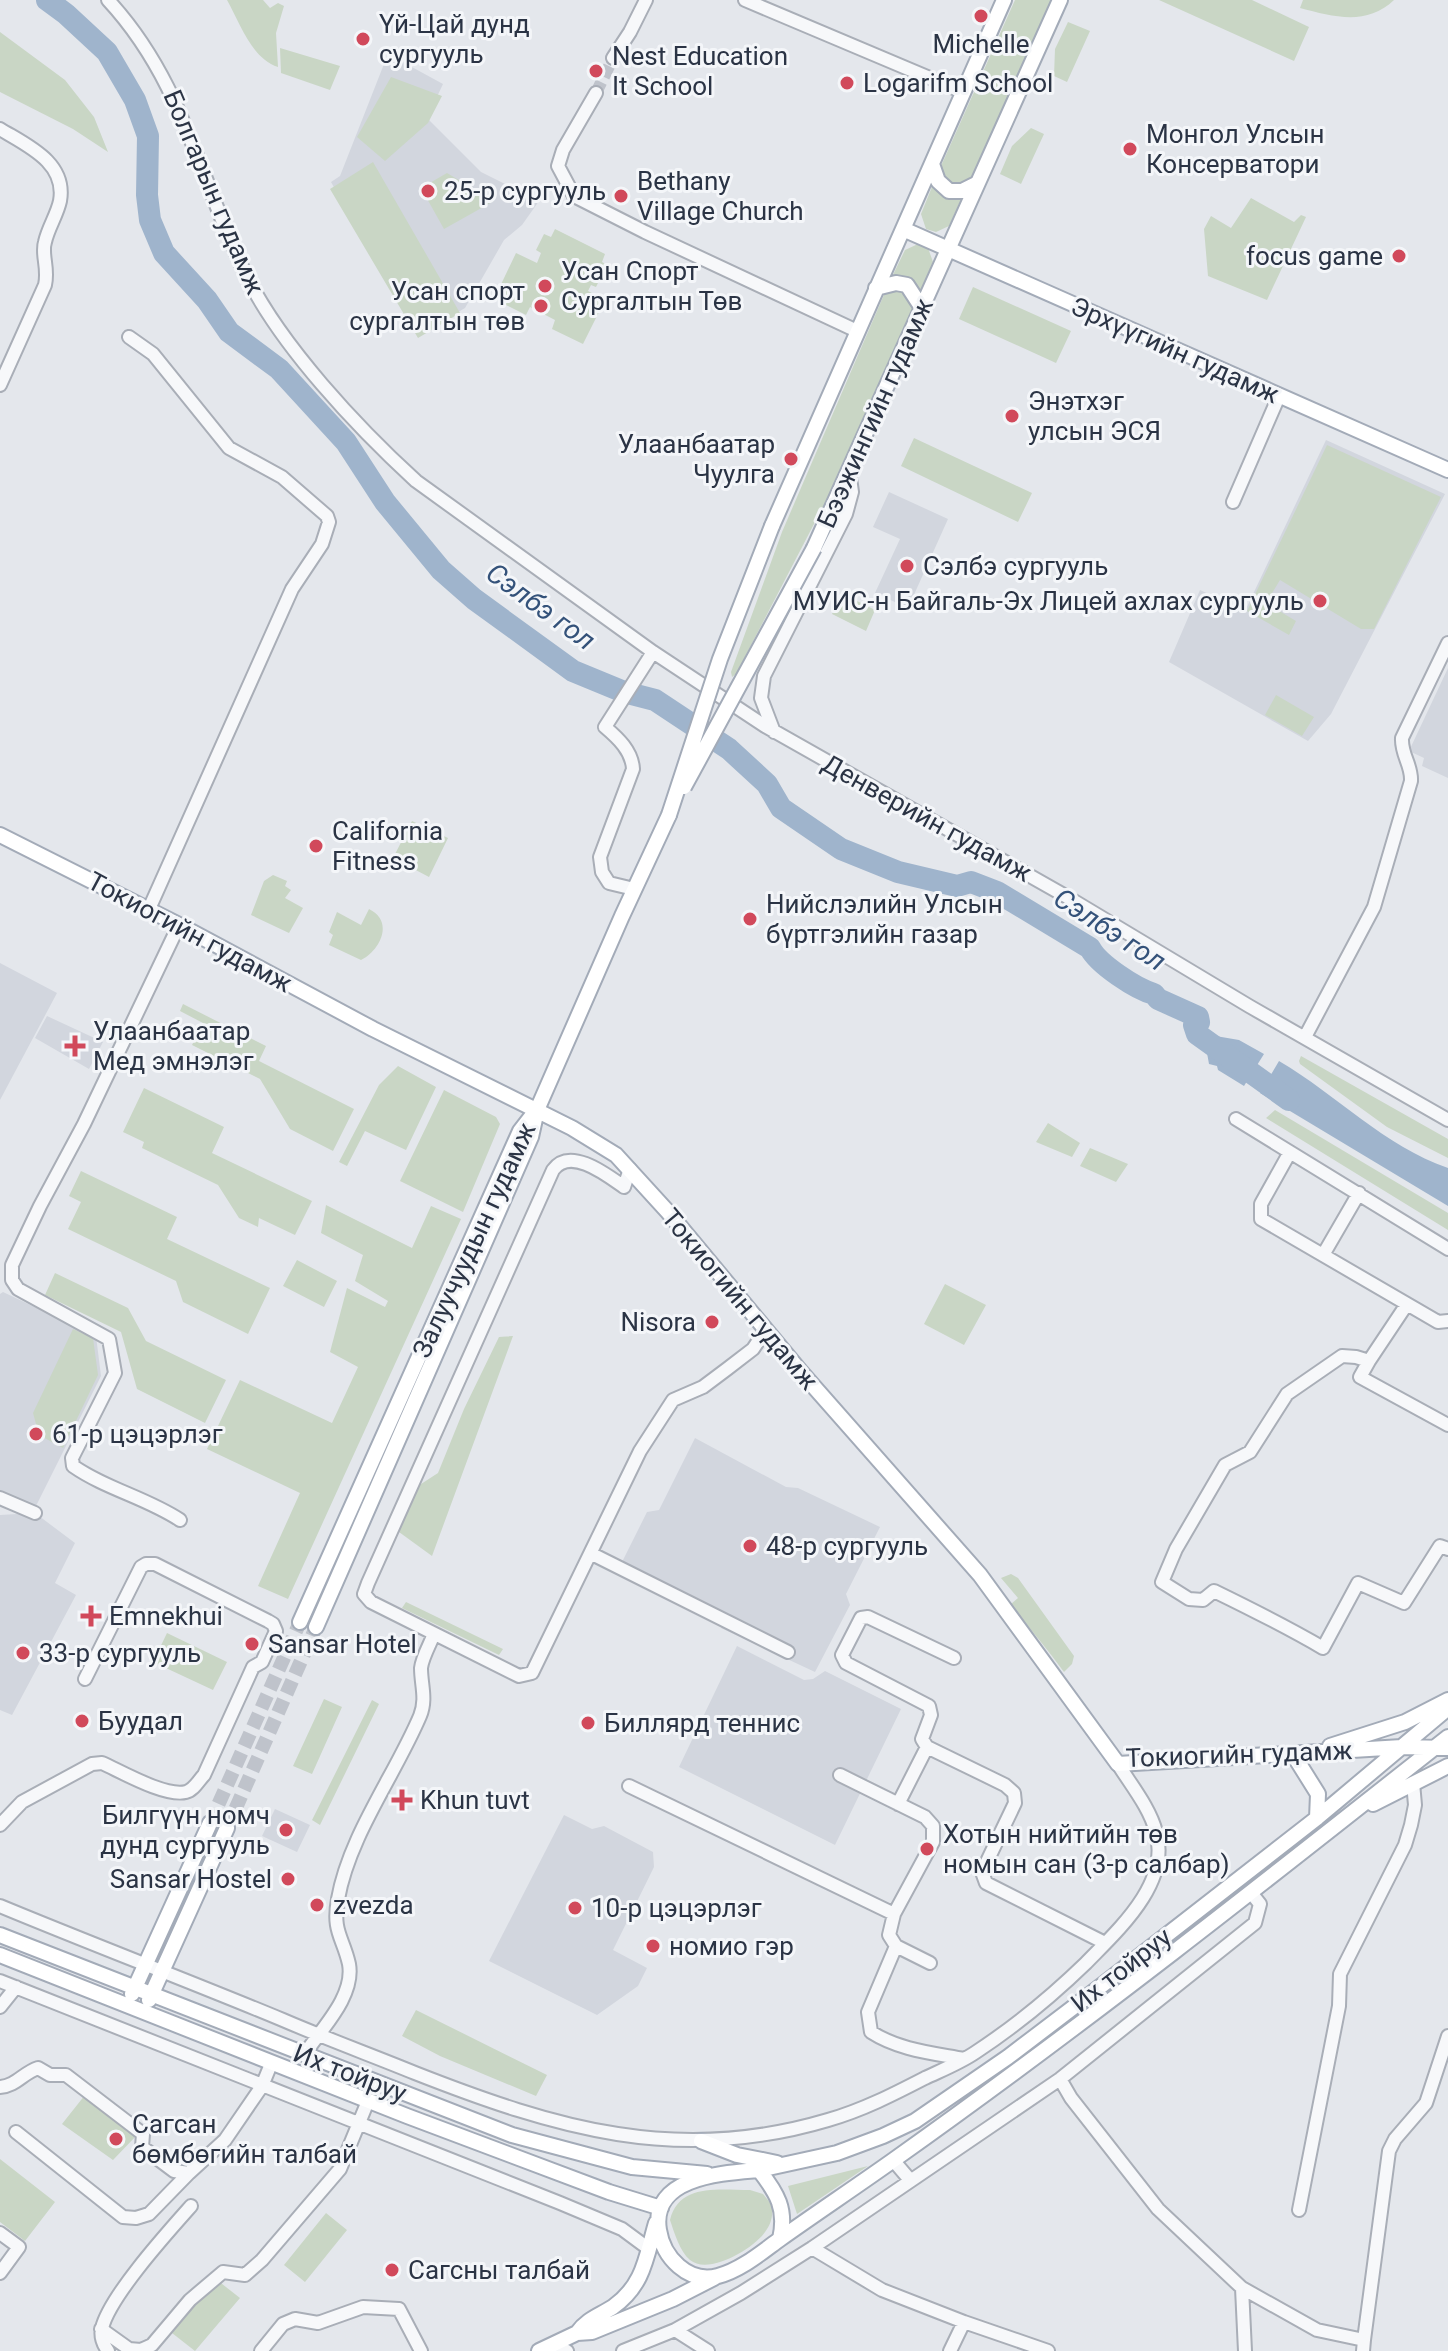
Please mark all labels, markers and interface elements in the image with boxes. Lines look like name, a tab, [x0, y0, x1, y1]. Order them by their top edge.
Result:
marker: Michelle	[972, 7, 990, 25]
place label: Үй-Цай дунд сургууль	[379, 9, 530, 69]
place label: Michelle	[932, 29, 1030, 59]
marker: Үй-Цай дунд сургууль	[354, 30, 372, 48]
place label: Nest Education It School	[612, 41, 788, 101]
marker: Nest Education It School	[587, 62, 605, 80]
place label: Logarifm School	[863, 68, 1053, 98]
marker: Logarifm School	[838, 74, 856, 92]
street label: Болгарын гудамж	[157, 85, 271, 299]
place label: Монгол Улсын Консерватори	[1146, 119, 1325, 179]
marker: Монгол Улсын Консерватори	[1121, 140, 1139, 158]
place label: Bethany Village Church	[637, 166, 804, 226]
place label: 25-р сургууль	[444, 176, 606, 206]
marker: 25-р сургууль	[419, 182, 437, 200]
marker: Bethany Village Church	[612, 187, 630, 205]
place label: focus game	[1246, 241, 1383, 271]
marker: focus game	[1390, 247, 1408, 265]
place label: Усан Спорт Сургалтын Төв	[561, 256, 742, 316]
place label: Усан спорт сургалтын төв	[349, 276, 525, 336]
marker: Усан Спорт Сургалтын Төв	[536, 277, 554, 295]
street label: Эрхүүгийн гудамж	[1066, 291, 1284, 409]
street label: Бээжингийн гудамж	[811, 294, 939, 532]
marker: Усан спорт сургалтын төв	[532, 297, 550, 315]
place label: Энэтхэг улсын ЭСЯ	[1028, 386, 1161, 446]
marker: Энэтхэг улсын ЭСЯ	[1003, 407, 1021, 425]
place label: Улаанбаатар Чуулга	[618, 429, 775, 489]
marker: Улаанбаатар Чуулга	[782, 450, 800, 468]
place label: Сэлбэ сургууль	[923, 551, 1108, 581]
water label: Сэлбэ гол	[480, 556, 602, 657]
marker: Сэлбэ сургууль	[898, 557, 916, 575]
place label: МУИС-н Байгаль-Эх Лицей ахлах сургууль	[793, 586, 1304, 616]
marker: МУИС-н Байгаль-Эх Лицей ахлах сургууль	[1311, 592, 1329, 610]
street label: Денверийн гудамж	[817, 748, 1037, 888]
place label: California Fitness	[332, 816, 443, 876]
marker: California Fitness	[307, 837, 325, 855]
street label: Токиогийн гудамж	[83, 865, 297, 999]
water label: Сэлбэ гол	[1048, 881, 1172, 978]
place label: Нийслэлийн Улсын бүртгэлийн газар	[766, 889, 1003, 949]
marker: Нийслэлийн Улсын бүртгэлийн газар	[741, 910, 759, 928]
place label: Улаанбаатар Мед эмнэлэг	[93, 1016, 254, 1076]
marker: Улаанбаатар Мед эмнэлэг	[64, 1035, 86, 1057]
street label: Залуучуудын гудамж	[406, 1118, 542, 1362]
street label: Токиогийн гудамж	[656, 1202, 824, 1396]
place label: Nisora	[620, 1307, 696, 1337]
marker: Nisora	[703, 1313, 721, 1331]
place label: 61-р цэцэрлэг	[52, 1419, 223, 1449]
marker: 61-р цэцэрлэг	[27, 1425, 45, 1443]
place label: 48-р сургууль	[766, 1531, 928, 1561]
marker: 48-р сургууль	[741, 1537, 759, 1555]
place label: Emnekhui	[109, 1601, 223, 1631]
marker: Emnekhui	[80, 1605, 102, 1627]
place label: Sansar Hotel	[268, 1629, 417, 1659]
marker: Sansar Hotel	[243, 1635, 261, 1653]
place label: 33-р сургууль	[39, 1638, 201, 1668]
marker: 33-р сургууль	[14, 1644, 32, 1662]
place label: Буудал	[98, 1706, 183, 1736]
place label: Биллярд теннис	[604, 1708, 800, 1738]
marker: Буудал	[73, 1712, 91, 1730]
marker: Биллярд теннис	[579, 1714, 597, 1732]
street label: Токиогийн гудамж	[1125, 1735, 1353, 1773]
place label: Khun tuvt	[420, 1785, 530, 1815]
marker: Khun tuvt	[391, 1789, 413, 1811]
place label: Билгүүн номч дунд сургууль	[100, 1800, 270, 1860]
place label: Хотын нийтийн төв номын сан (3-р салбар)	[943, 1819, 1230, 1879]
marker: Билгүүн номч дунд сургууль	[277, 1821, 295, 1839]
marker: Хотын нийтийн төв номын сан (3-р салбар)	[918, 1840, 936, 1858]
place label: Sansar Hostel	[110, 1864, 272, 1894]
marker: Sansar Hostel	[279, 1870, 297, 1888]
place label: zvezda	[333, 1890, 414, 1920]
place label: 10-р цэцэрлэг	[591, 1893, 762, 1923]
marker: zvezda	[308, 1896, 326, 1914]
marker: 10-р цэцэрлэг	[566, 1899, 584, 1917]
street label: Их тойруу	[1065, 1922, 1177, 2018]
place label: номио гэр	[669, 1931, 794, 1961]
marker: номио гэр	[644, 1937, 662, 1955]
street label: Их тойруу	[289, 2038, 411, 2108]
place label: Сагсан бөмбөгийн талбай	[132, 2109, 357, 2169]
marker: Сагсан бөмбөгийн талбай	[107, 2130, 125, 2148]
place label: Сагсны талбай	[408, 2255, 590, 2285]
marker: Сагсны талбай	[383, 2261, 401, 2279]

